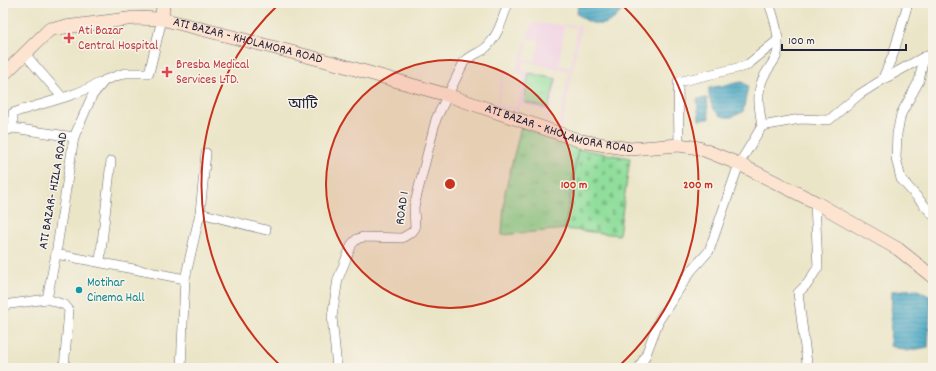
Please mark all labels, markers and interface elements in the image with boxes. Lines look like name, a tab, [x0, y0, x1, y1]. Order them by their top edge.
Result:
street label: ATI BAZAR - KHOLAMORA ROAD	[171, 13, 325, 69]
place label: Ati Bazar Central Hospital	[78, 22, 158, 56]
scale bar	[782, 26, 906, 52]
marker: Ati Bazar Central Hospital	[63, 32, 75, 44]
text: 100 m	[788, 33, 815, 50]
place label: Bresba Medical Services LTD.	[176, 56, 249, 90]
marker: Bresba Medical Services LTD.	[161, 66, 173, 78]
district label: আটি	[287, 94, 319, 116]
street label: ATI BAZAR - KHOLAMORA ROAD	[482, 99, 635, 159]
street label: ATI BAZAR- HIZLA ROAD	[34, 131, 74, 251]
centre of rings	[443, 177, 457, 191]
text: 100 m	[561, 177, 587, 194]
text: 200 m	[683, 177, 713, 194]
street label: ROAD 1	[391, 190, 415, 226]
place label: Motihar Cinema Hall	[87, 274, 144, 308]
marker: Motihar Cinema Hall	[74, 285, 84, 295]

